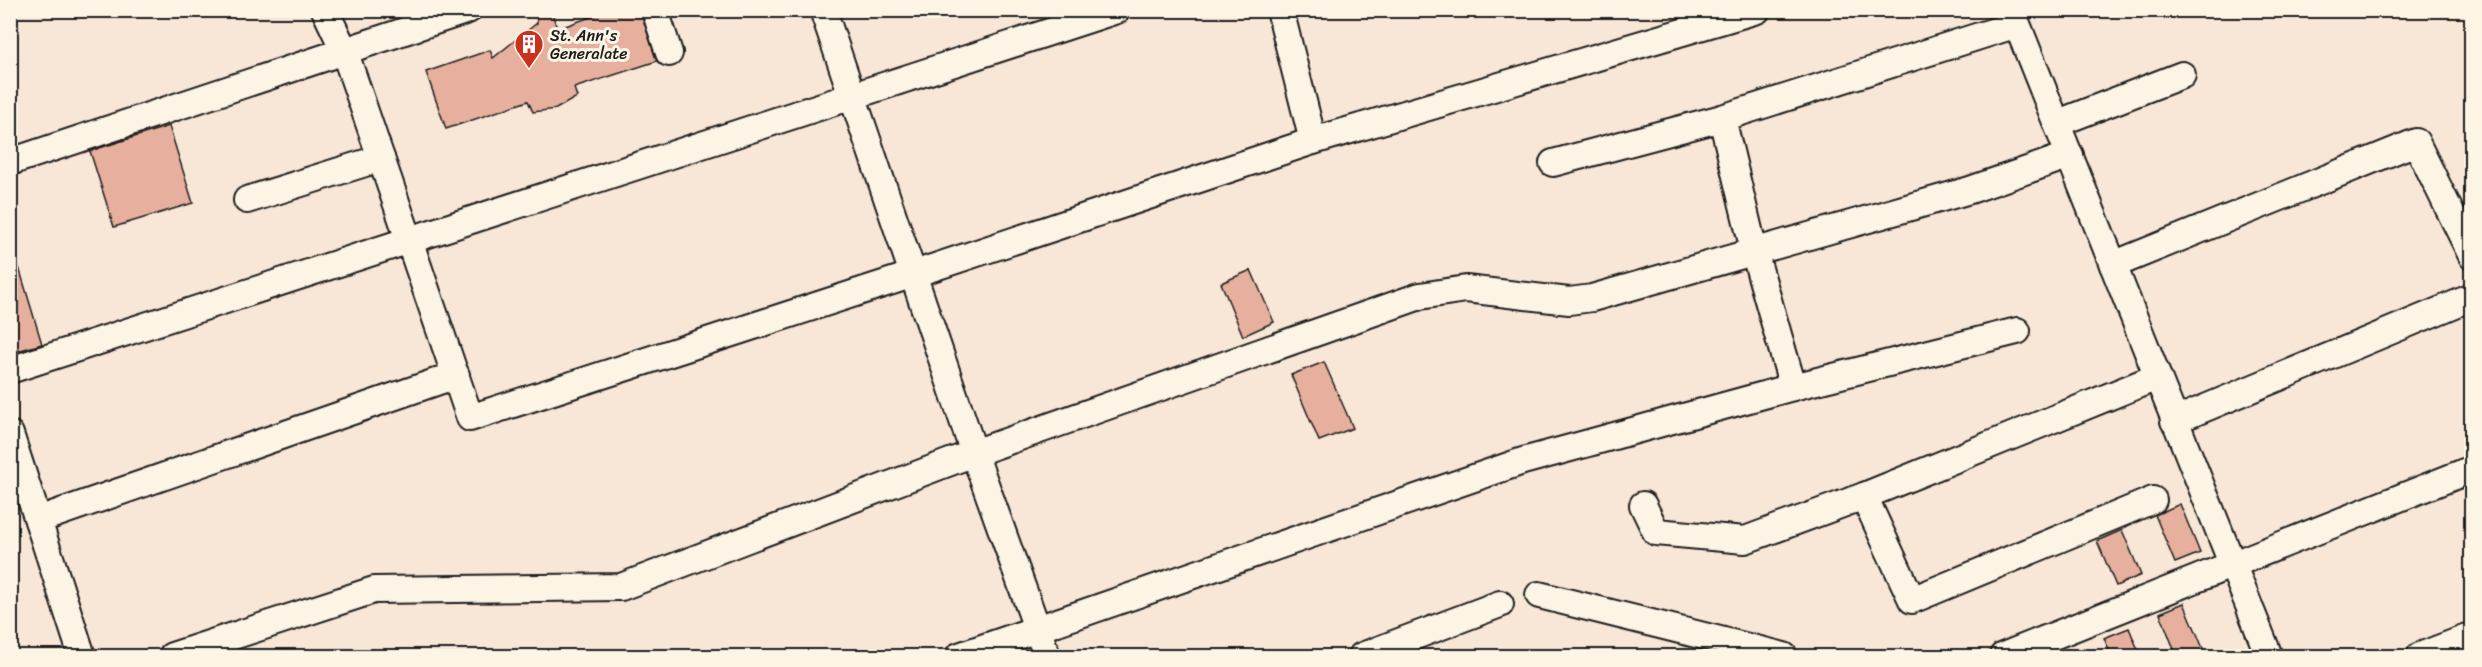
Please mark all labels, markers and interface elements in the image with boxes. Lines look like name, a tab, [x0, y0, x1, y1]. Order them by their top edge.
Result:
place label: St. Ann's Generalate	[550, 21, 627, 68]
building icon: St. Ann's Generalate	[513, 28, 545, 70]

